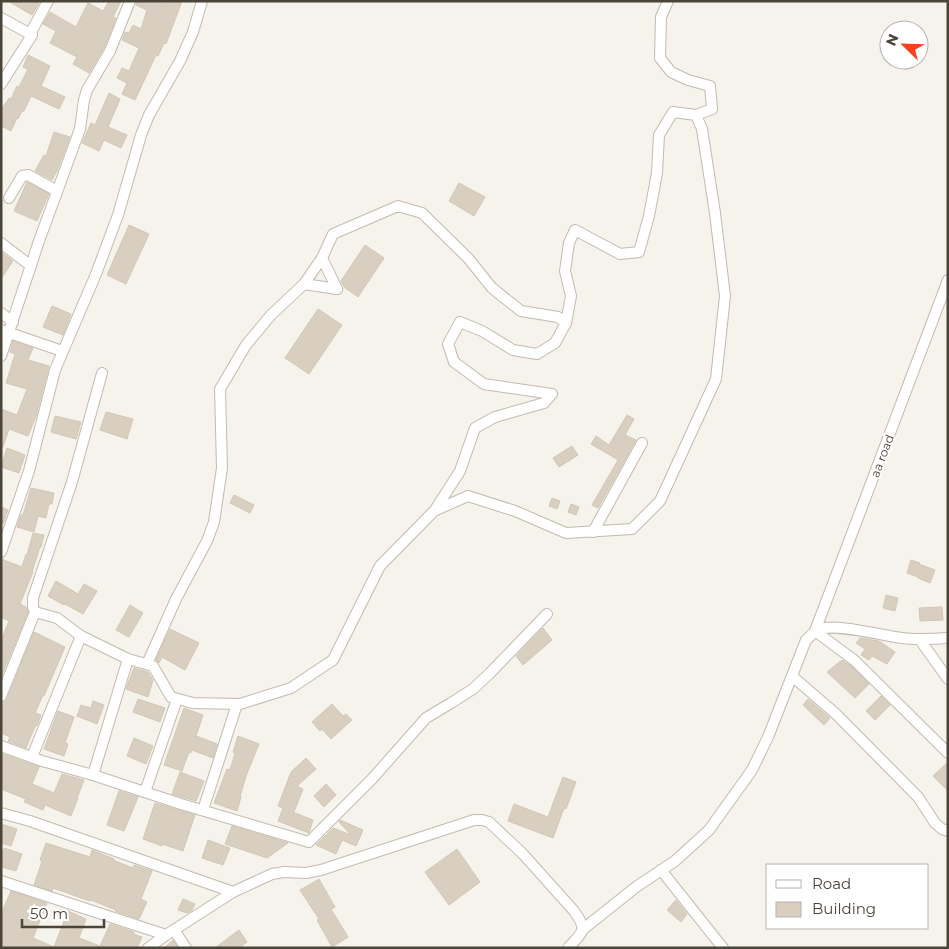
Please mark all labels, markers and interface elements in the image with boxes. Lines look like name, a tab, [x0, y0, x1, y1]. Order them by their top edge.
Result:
north arrow	[879, 20, 929, 70]
text: N	[882, 31, 903, 49]
street label: aa road	[867, 432, 897, 480]
legend	[766, 864, 929, 929]
text: Road	[812, 874, 851, 893]
scale bar	[22, 896, 105, 928]
text: Building	[812, 899, 876, 918]
text: 50 m	[30, 904, 68, 923]

